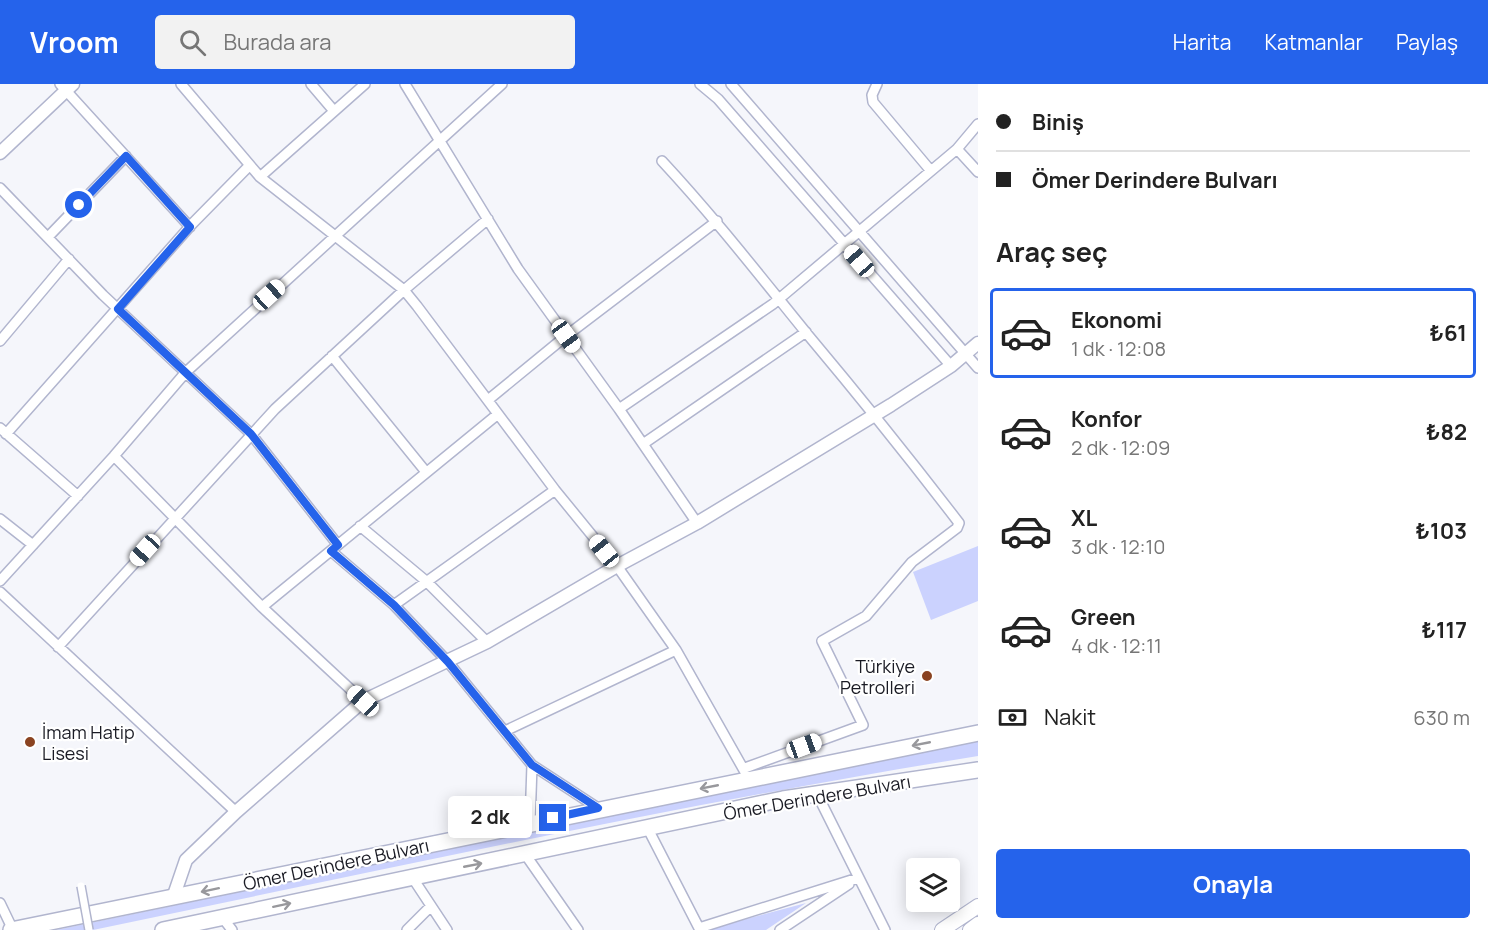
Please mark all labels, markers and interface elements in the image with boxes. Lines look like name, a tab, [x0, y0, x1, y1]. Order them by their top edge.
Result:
search box	[155, 15, 575, 69]
text: Vroom	[30, 23, 119, 61]
icon: search	[176, 26, 209, 59]
text: Burada ara	[224, 27, 331, 57]
text: Harita	[1173, 28, 1231, 56]
text: Katmanlar	[1264, 28, 1363, 56]
text: Paylaş	[1396, 28, 1458, 56]
text: Biniş	[1032, 107, 1084, 137]
text: Ömer Derindere Bulvarı	[1032, 165, 1278, 195]
route start	[65, 191, 92, 218]
text: Araç seç	[996, 233, 1107, 270]
car	[840, 242, 878, 280]
car	[250, 276, 288, 314]
text: Ekonomi	[1071, 305, 1162, 335]
icon: car	[999, 306, 1053, 360]
car	[548, 316, 584, 356]
text: ₺61	[1430, 318, 1467, 348]
text: 1 dk · 12:08	[1071, 335, 1166, 362]
text: Konfor	[1071, 404, 1142, 434]
icon: car	[999, 405, 1053, 459]
text: ₺82	[1426, 417, 1467, 447]
text: 2 dk · 12:09	[1071, 434, 1171, 461]
text: XL	[1071, 503, 1097, 533]
icon: car	[999, 504, 1053, 558]
text: ₺103	[1416, 516, 1467, 546]
car	[126, 531, 164, 569]
car	[586, 531, 622, 571]
text: 3 dk · 12:10	[1071, 533, 1166, 560]
text: Green	[1071, 602, 1136, 632]
icon: car	[999, 603, 1053, 657]
text: ₺117	[1421, 615, 1467, 645]
text: 4 dk · 12:11	[1071, 632, 1162, 659]
place label: Türkiye Petrolleri	[840, 654, 915, 699]
marker: Türkiye Petrolleri	[920, 669, 934, 683]
car	[344, 682, 382, 720]
icon: cash	[996, 701, 1029, 734]
text: Nakit	[1044, 702, 1096, 732]
text: 630 m	[1413, 704, 1470, 731]
place label: İmam Hatip Lisesi	[42, 720, 135, 765]
car	[784, 731, 824, 761]
marker: İmam Hatip Lisesi	[23, 735, 37, 749]
one-way arrow	[911, 739, 930, 751]
street label: Ömer Derindere Bulvarı	[722, 769, 912, 825]
one-way arrow	[700, 782, 719, 793]
callout: 2 dk	[448, 797, 532, 839]
text: 2 dk	[470, 803, 510, 830]
route end	[539, 804, 566, 831]
street label: Ömer Derindere Bulvarı	[241, 833, 431, 895]
button: Onayla	[996, 849, 1470, 918]
map controls	[906, 858, 960, 912]
button: layers	[906, 858, 960, 912]
one-way arrow	[462, 859, 482, 870]
one-way arrow	[200, 885, 219, 897]
one-way arrow	[271, 899, 291, 910]

